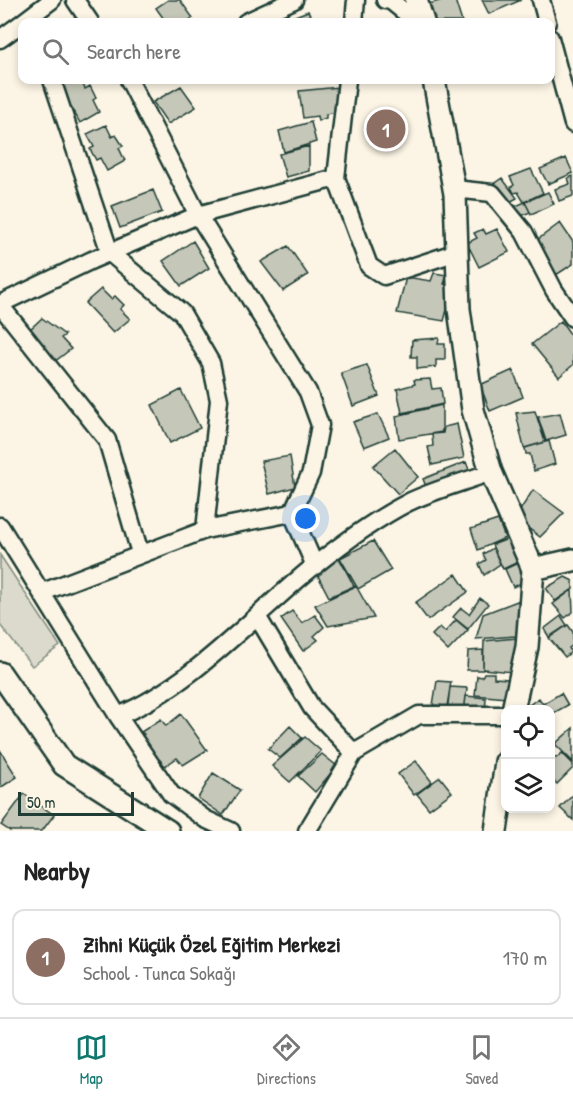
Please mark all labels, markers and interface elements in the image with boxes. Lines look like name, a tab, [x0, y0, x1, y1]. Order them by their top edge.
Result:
search box	[18, 18, 555, 84]
icon: search	[39, 35, 72, 68]
text: Search here	[87, 36, 181, 66]
pin: 1	[366, 106, 406, 152]
your location	[291, 504, 320, 533]
map controls	[501, 705, 555, 813]
button: locate	[501, 705, 555, 759]
button: layers	[501, 759, 555, 813]
scale bar	[18, 789, 134, 816]
text: 50 m	[27, 791, 56, 813]
text: Nearby	[24, 853, 90, 888]
text: Zihni Küçük Özel Eğitim Merkezi	[83, 929, 341, 959]
text: 1	[42, 944, 49, 971]
text: 170 m	[503, 944, 547, 971]
text: School · Tunca Sokağı	[83, 959, 236, 986]
tab: Map	[75, 1031, 108, 1089]
tab: Directions	[257, 1031, 316, 1089]
tab: Saved	[465, 1031, 498, 1089]

